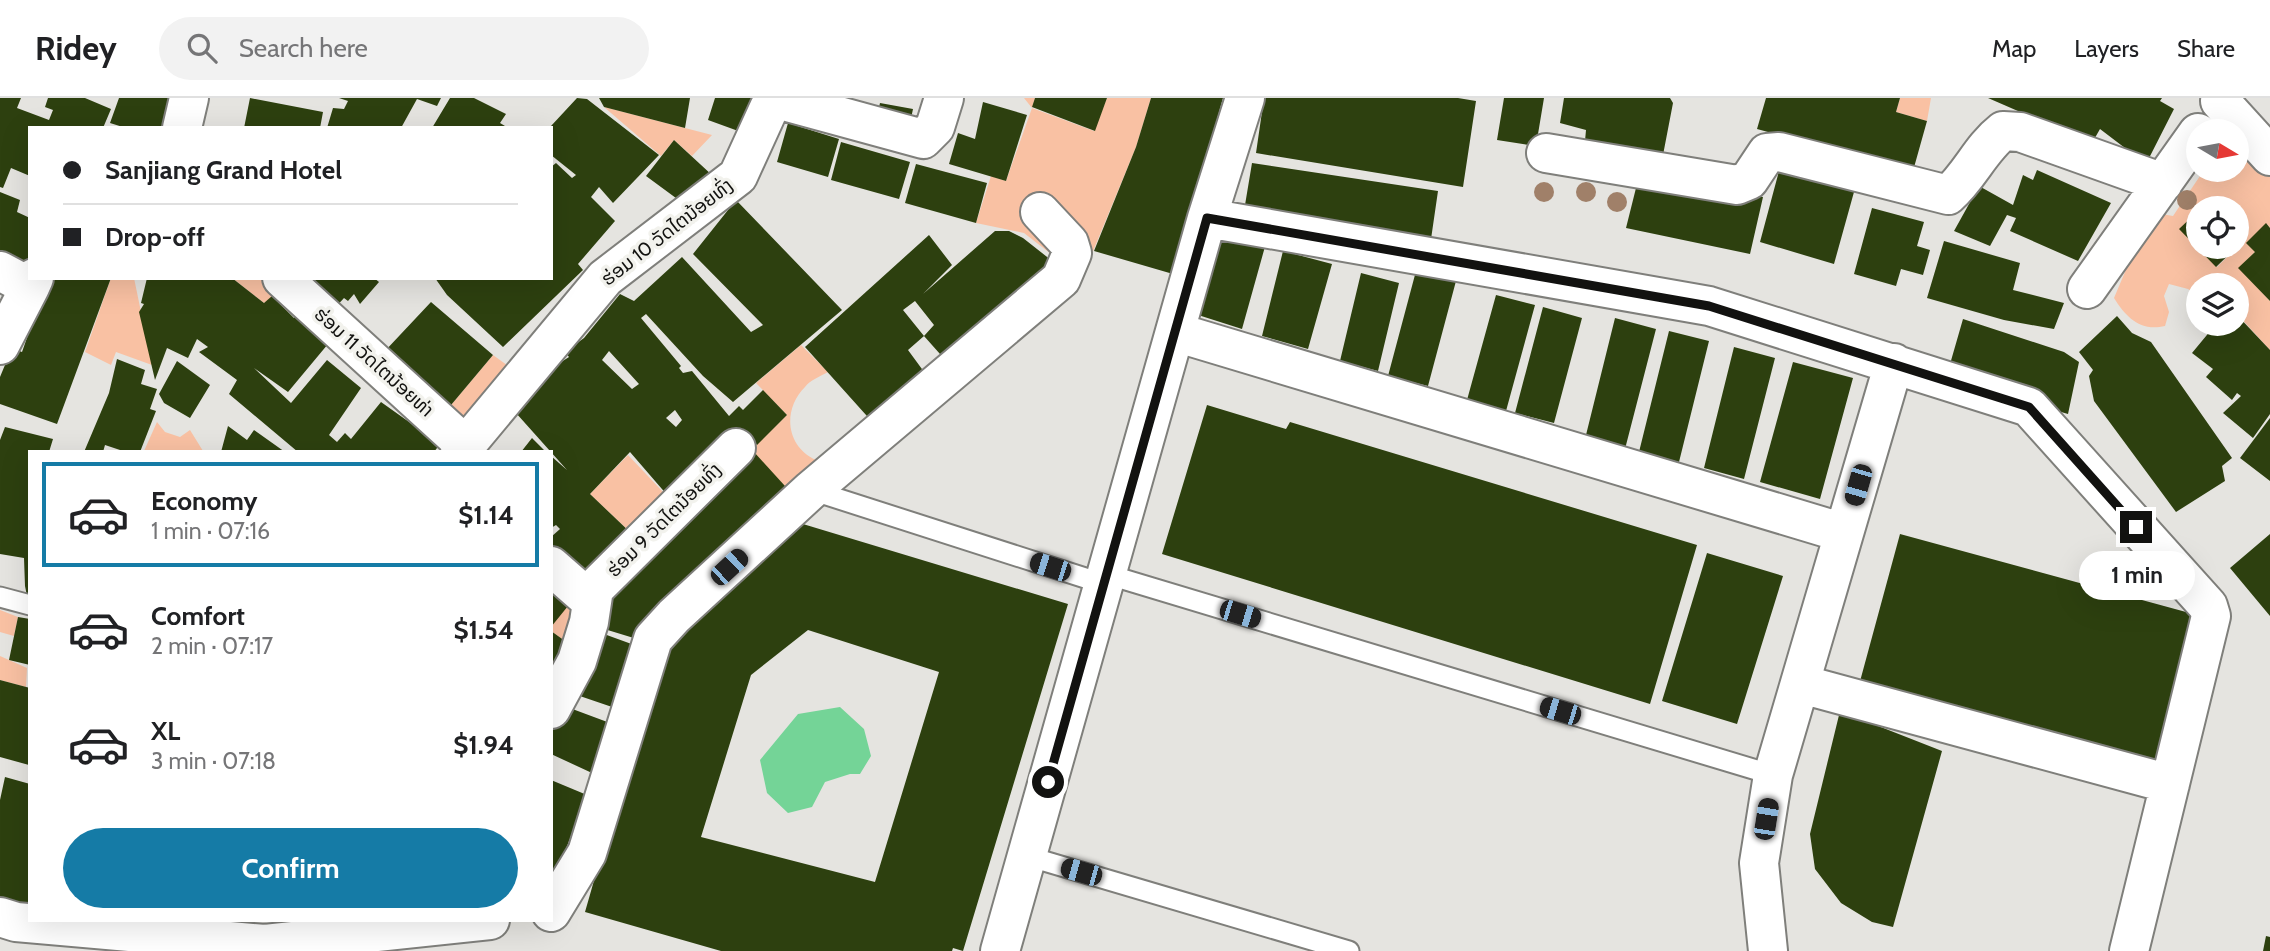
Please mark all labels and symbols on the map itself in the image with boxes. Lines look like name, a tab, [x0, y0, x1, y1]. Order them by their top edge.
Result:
north arrow	[2186, 119, 2249, 182]
street label: ຮ່ອມ 10 ວັດໄຕນ້ອຍທົ່ງ	[595, 172, 737, 291]
street label: ຮ່ອມ 11 ວັດໄຕນ້ອຍທ່າ	[310, 302, 438, 422]
street label: ຮ່ອມ 9 ວັດໄຕນ້ອຍທົ່ງ	[601, 457, 726, 582]
car	[1843, 462, 1874, 508]
route end	[2120, 511, 2152, 543]
car	[707, 545, 752, 589]
car	[1027, 551, 1074, 583]
callout: 1 min	[2078, 551, 2194, 600]
car	[1217, 598, 1264, 630]
car	[1537, 695, 1584, 727]
route start	[1032, 766, 1064, 798]
car	[1753, 797, 1780, 841]
car	[1058, 856, 1105, 888]

